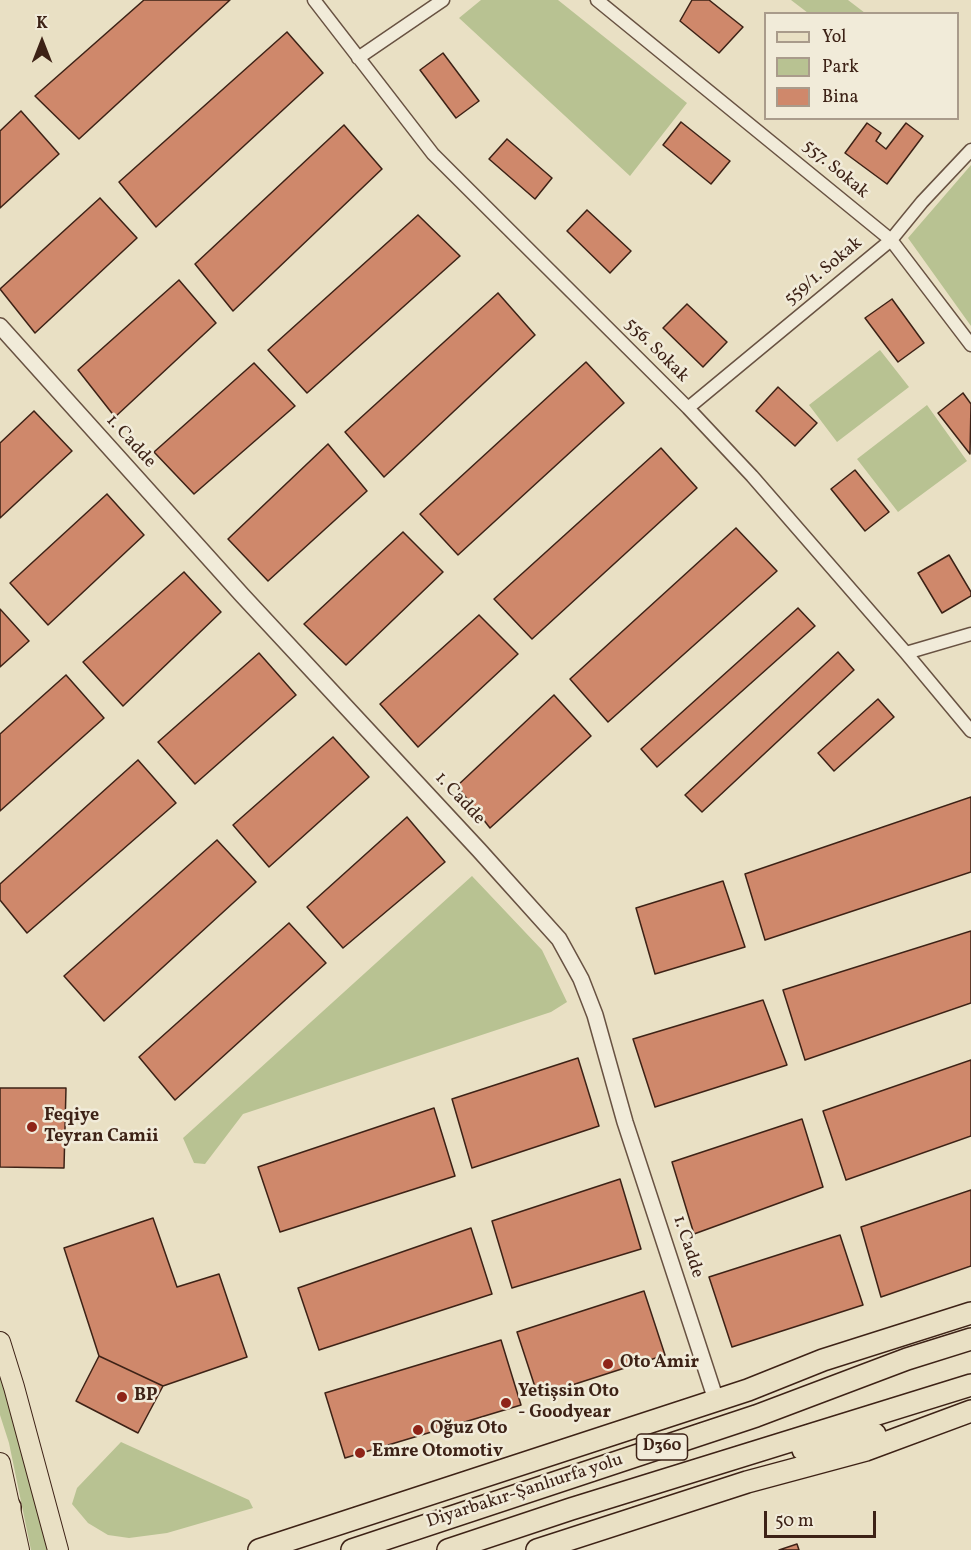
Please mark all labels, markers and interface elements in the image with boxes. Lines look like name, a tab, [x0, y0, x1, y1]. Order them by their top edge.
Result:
north arrow	[12, 12, 72, 72]
legend	[764, 12, 959, 120]
text: K	[36, 13, 48, 35]
text: Yol	[822, 25, 847, 50]
text: Park	[822, 55, 859, 80]
text: Bina	[822, 85, 858, 110]
street label: 557. Sokak	[797, 136, 873, 204]
street label: 559/1. Sokak	[781, 233, 867, 311]
street label: 556. Sokak	[619, 314, 693, 388]
street label: 1. Cadde	[100, 411, 160, 473]
street label: 1. Cadde	[429, 768, 489, 830]
place label: Feqiye Teyran Camii	[44, 1106, 159, 1148]
marker: Feqiye Teyran Camii	[25, 1120, 39, 1134]
street label: 1. Cadde	[667, 1213, 707, 1281]
place label: Oto Amir	[620, 1353, 699, 1375]
marker: Oto Amir	[601, 1357, 615, 1371]
place label: Yetişsin Oto - Goodyear	[518, 1382, 619, 1424]
place label: BP	[134, 1386, 158, 1408]
marker: BP	[115, 1390, 129, 1404]
marker: Yetişsin Oto - Goodyear	[499, 1396, 513, 1410]
place label: Oğuz Oto	[430, 1419, 508, 1441]
marker: Oğuz Oto	[411, 1423, 425, 1437]
road number: D360	[636, 1434, 688, 1460]
place label: Emre Otomotiv	[372, 1442, 503, 1464]
marker: Emre Otomotiv	[353, 1446, 367, 1460]
street label: Diyarbakır-Şanlıurfa yolu	[424, 1450, 626, 1534]
scale bar	[767, 1499, 880, 1537]
text: 50 m	[775, 1509, 814, 1534]

